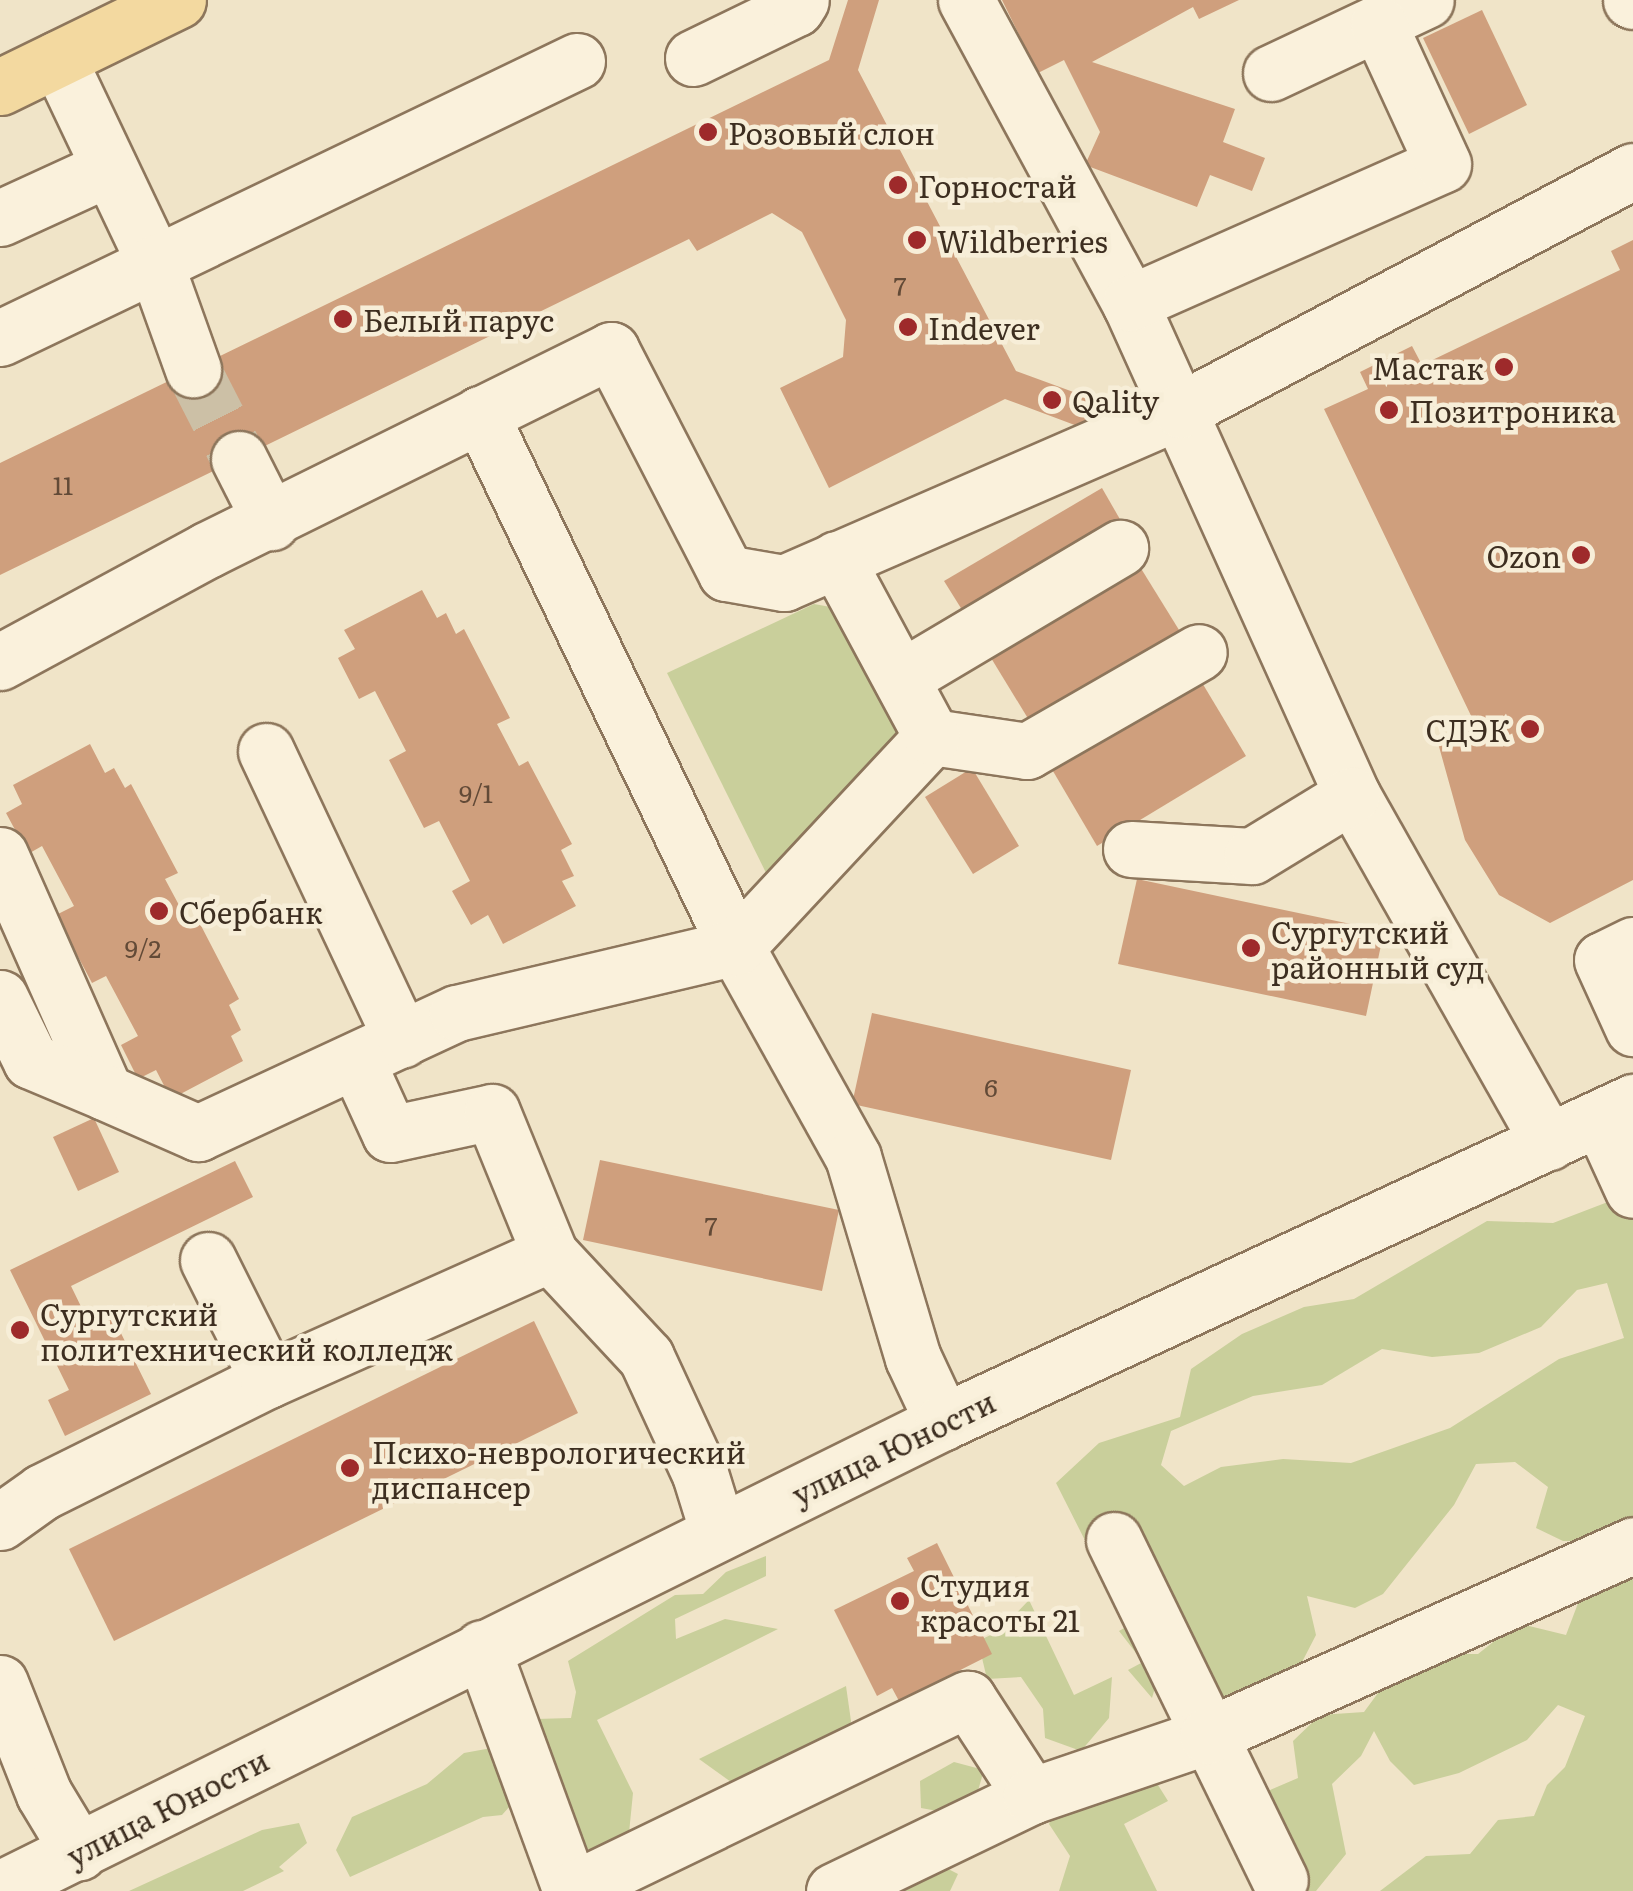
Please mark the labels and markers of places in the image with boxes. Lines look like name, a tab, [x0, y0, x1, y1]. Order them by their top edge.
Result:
place label: Розовый слон	[728, 114, 935, 150]
marker: Розовый слон	[697, 121, 719, 143]
place label: Горностай	[918, 167, 1077, 203]
marker: Горностай	[887, 174, 909, 196]
place label: Wildberries	[937, 222, 1108, 258]
marker: Wildberries	[906, 229, 928, 251]
place label: Белый парус	[363, 301, 554, 337]
marker: Белый парус	[332, 308, 354, 330]
place label: Indever	[928, 309, 1040, 345]
marker: Indever	[897, 316, 919, 338]
place label: Мастак	[1372, 349, 1484, 385]
marker: Мастак	[1493, 356, 1515, 378]
place label: Qality	[1072, 382, 1159, 418]
marker: Qality	[1041, 389, 1063, 411]
place label: Позитроника	[1409, 392, 1616, 428]
marker: Позитроника	[1378, 399, 1400, 421]
place label: Ozon	[1486, 537, 1561, 573]
marker: Ozon	[1570, 544, 1592, 566]
place label: СДЭК	[1425, 711, 1510, 747]
marker: СДЭК	[1519, 718, 1541, 740]
place label: Сбербанк	[179, 893, 323, 929]
marker: Сбербанк	[148, 900, 170, 922]
place label: Сургутский районный суд	[1271, 913, 1485, 984]
marker: Сургутский районный суд	[1240, 937, 1262, 959]
place label: Сургутский политехнический колледж	[40, 1295, 453, 1366]
marker: Сургутский политехнический колледж	[9, 1319, 31, 1341]
place label: Психо-неврологический диспансер	[372, 1433, 746, 1504]
marker: Психо-неврологический диспансер	[337, 1455, 363, 1481]
place label: Студия красоты 21	[920, 1566, 1080, 1636]
marker: Студия красоты 21	[889, 1590, 911, 1612]

